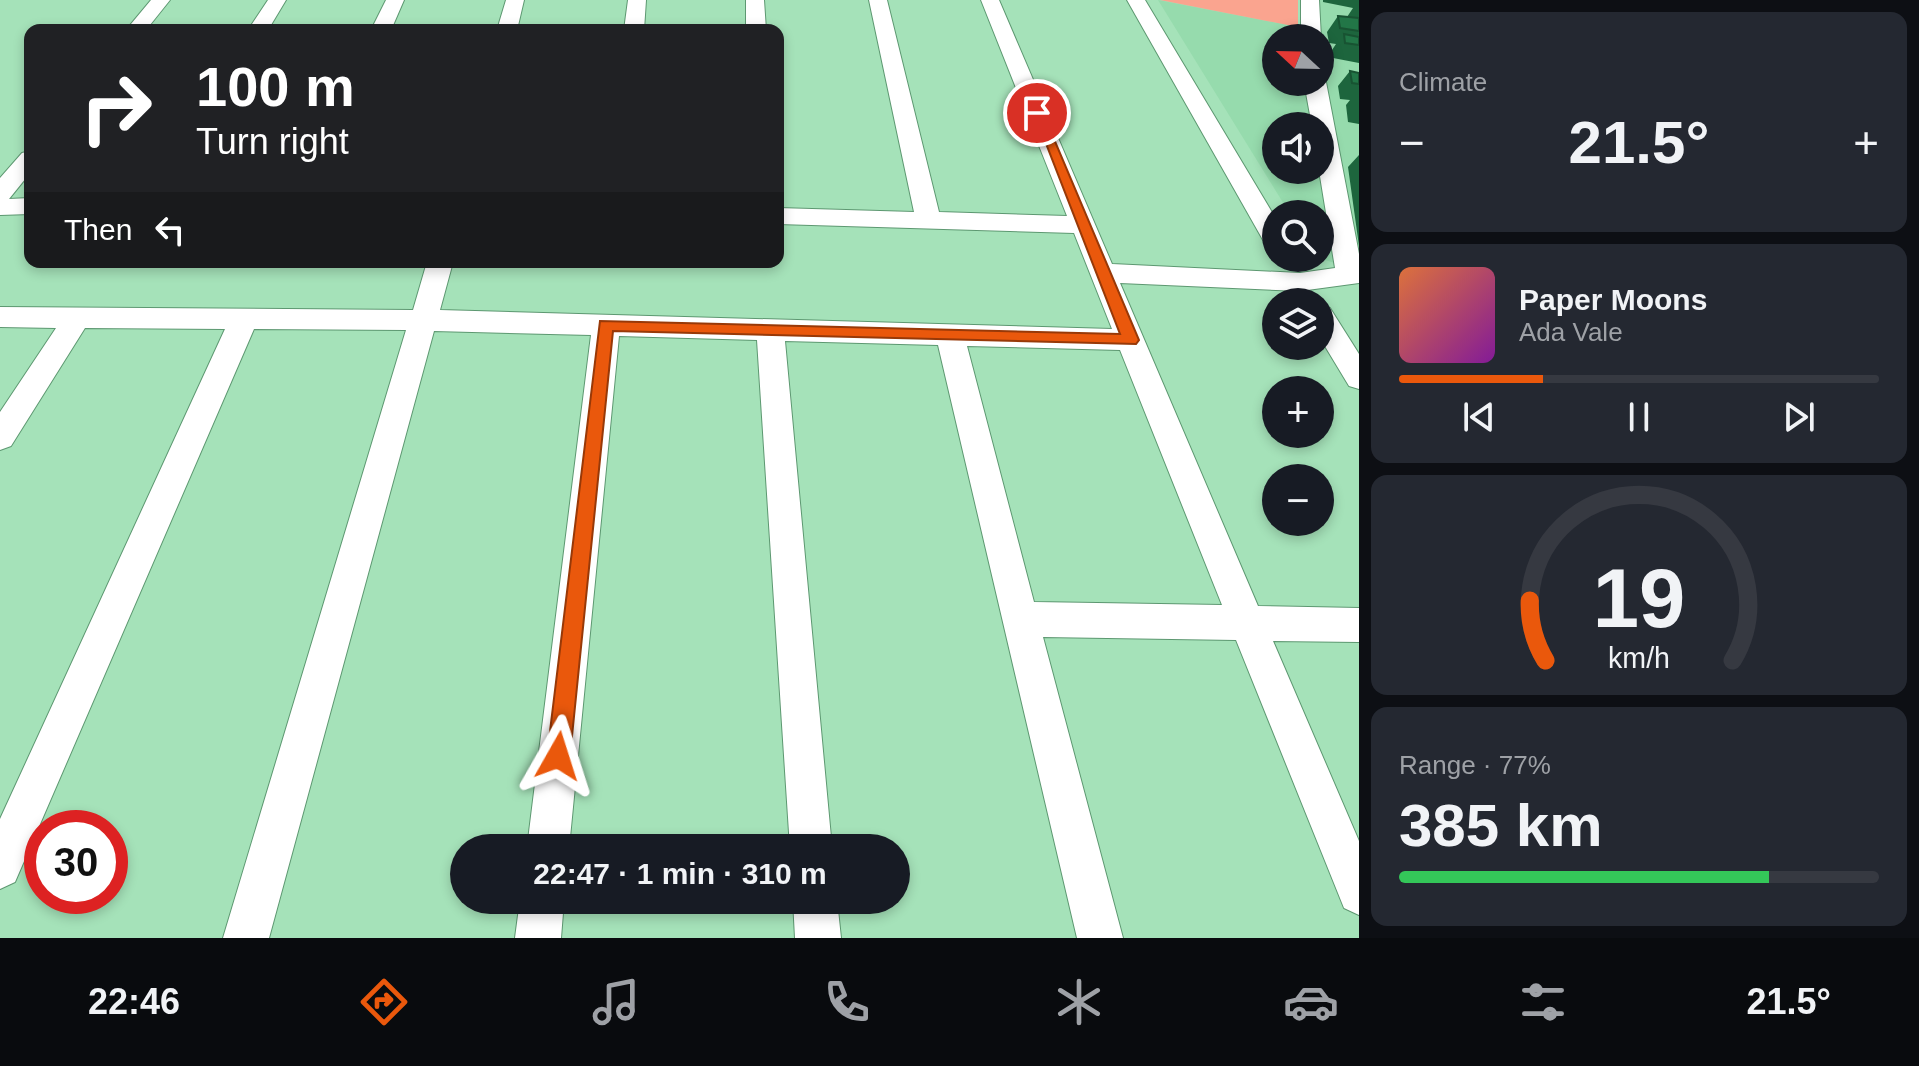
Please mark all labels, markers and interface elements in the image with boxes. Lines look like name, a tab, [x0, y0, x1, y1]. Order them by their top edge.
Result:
north arrow	[1262, 24, 1334, 96]
map controls	[1262, 24, 1334, 536]
text: 100 m	[196, 55, 355, 118]
icon: right	[64, 56, 168, 160]
text: Climate	[1399, 67, 1487, 97]
pin	[1003, 79, 1071, 147]
icon: arrive	[1015, 91, 1059, 135]
text: 21.5°	[1569, 109, 1709, 176]
button: sound	[1262, 112, 1334, 184]
text: −	[1399, 118, 1425, 167]
text: +	[1853, 118, 1879, 167]
text: Turn right	[196, 121, 349, 162]
button: search	[1262, 200, 1334, 272]
icon: left	[148, 208, 192, 252]
text: Then	[64, 213, 132, 246]
text: Paper Moons	[1519, 283, 1707, 316]
button: layers	[1262, 288, 1334, 360]
text: Ada Vale	[1519, 317, 1623, 347]
button: +	[1262, 376, 1334, 448]
icon: previous	[1457, 395, 1501, 439]
icon: pause	[1617, 395, 1661, 439]
icon: next	[1777, 395, 1821, 439]
button: −	[1262, 464, 1334, 536]
text: 19	[1593, 551, 1685, 644]
text: km/h	[1608, 642, 1670, 674]
position arrow	[516, 714, 600, 798]
text: Range · 77%	[1399, 750, 1551, 780]
text: 385 km	[1399, 792, 1603, 859]
speed limit sign: 30	[24, 810, 128, 914]
text: 22:47 · 1 min · 310 m	[533, 857, 827, 890]
icon: directions	[356, 974, 412, 1030]
icon: music	[588, 974, 644, 1030]
icon: phone	[819, 974, 875, 1030]
icon: climate	[1051, 974, 1107, 1030]
icon: car	[1283, 974, 1339, 1030]
icon: filters	[1515, 974, 1571, 1030]
text: 22:46	[88, 981, 180, 1022]
text: 21.5°	[1747, 981, 1831, 1022]

